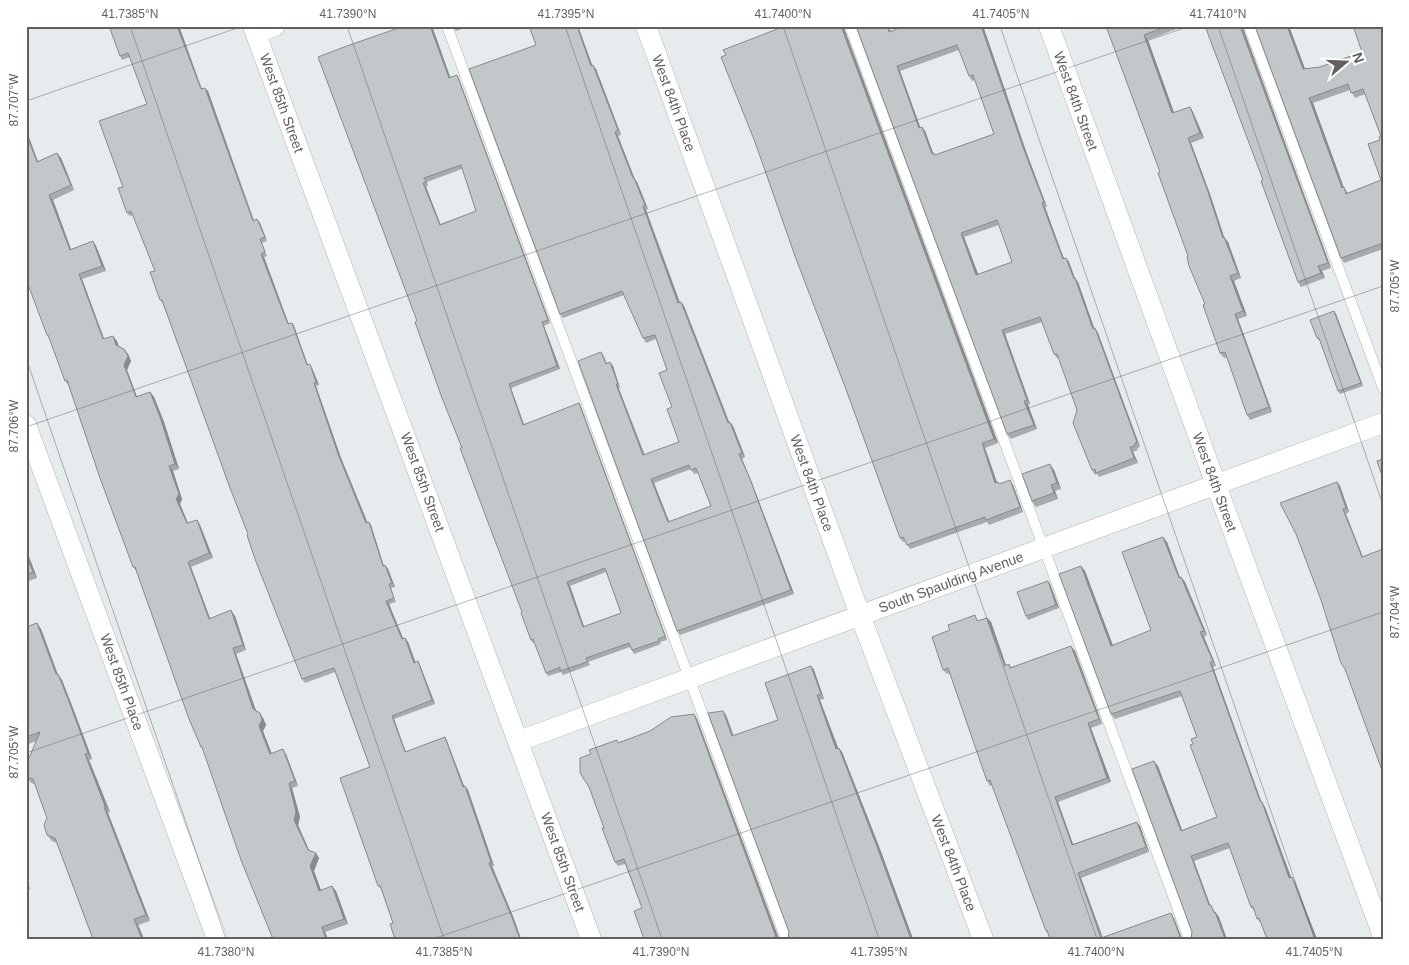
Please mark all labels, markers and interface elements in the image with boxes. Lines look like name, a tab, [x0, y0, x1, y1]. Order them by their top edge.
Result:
text: 41.7385°N	[102, 7, 158, 21]
text: 41.7390°N	[320, 7, 376, 21]
text: 41.7395°N	[538, 7, 594, 21]
text: 41.7400°N	[755, 7, 811, 21]
text: 41.7405°N	[973, 7, 1029, 21]
text: 41.7410°N	[1190, 7, 1246, 21]
north arrow	[1322, 38, 1372, 88]
street label: West 84th Street	[1051, 49, 1101, 153]
text: N	[1349, 50, 1368, 65]
street label: West 85th Street	[257, 51, 307, 155]
street label: West 84th Place	[649, 52, 699, 154]
text: 87.707°W	[7, 73, 21, 126]
text: 87.705°W	[1388, 259, 1402, 312]
text: 87.706°W	[7, 399, 21, 452]
street label: West 85th Street	[398, 430, 448, 534]
street label: West 84th Street	[1190, 430, 1240, 534]
street label: West 84th Place	[787, 432, 837, 534]
street label: South Spaulding Avenue	[876, 548, 1026, 616]
text: 87.704°W	[1388, 585, 1402, 638]
street label: West 85th Place	[97, 631, 147, 733]
text: 87.705°W	[7, 725, 21, 778]
street label: West 85th Street	[538, 810, 588, 914]
street label: West 84th Place	[928, 813, 980, 914]
text: 41.7380°N	[198, 945, 254, 959]
text: 41.7385°N	[416, 945, 472, 959]
text: 41.7390°N	[633, 945, 689, 959]
text: 41.7395°N	[851, 945, 907, 959]
text: 41.7400°N	[1068, 945, 1124, 959]
text: 41.7405°N	[1286, 945, 1342, 959]

